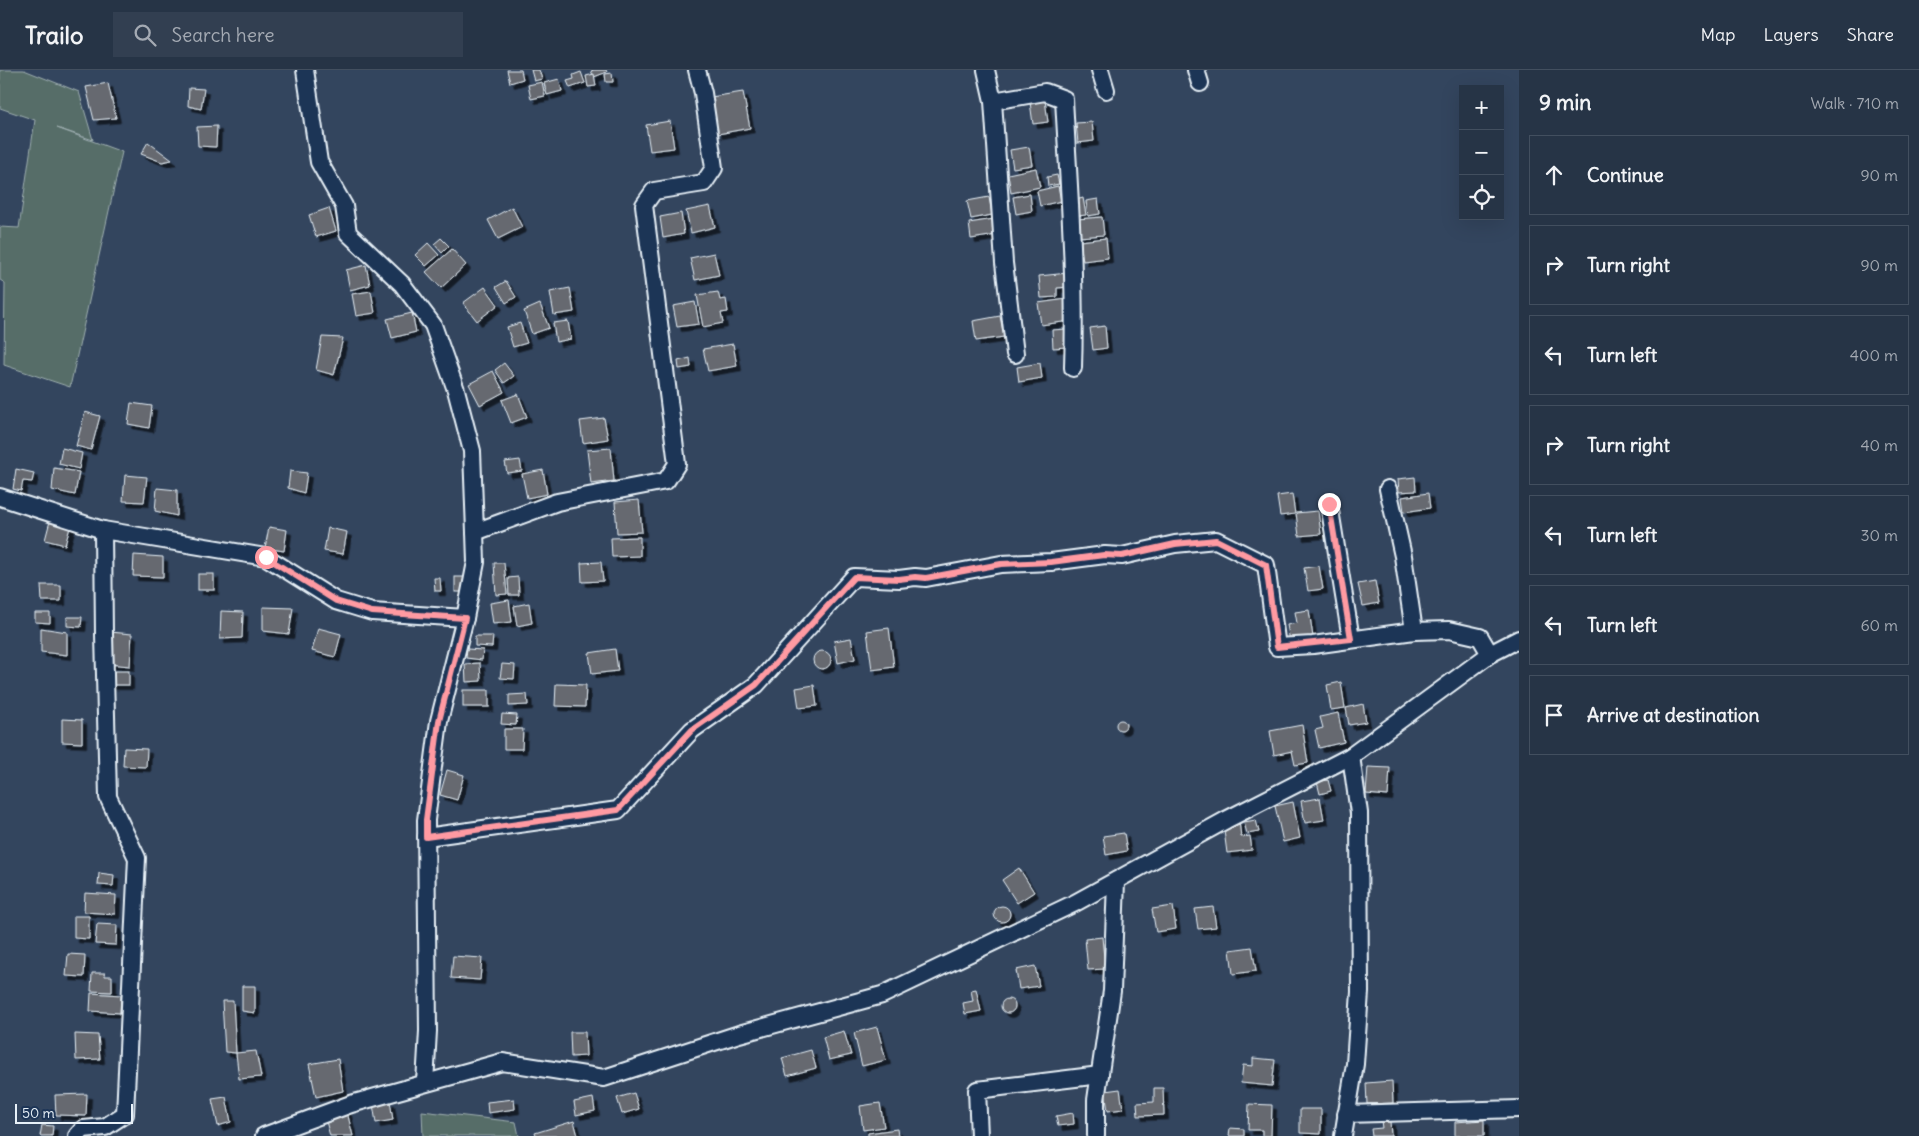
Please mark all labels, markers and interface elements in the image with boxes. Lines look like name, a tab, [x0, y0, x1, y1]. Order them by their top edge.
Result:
search box	[113, 12, 463, 57]
text: Trailo	[25, 20, 83, 50]
icon: search	[131, 21, 159, 49]
text: Search here	[171, 23, 274, 47]
text: Map	[1700, 23, 1735, 46]
text: Layers	[1763, 23, 1819, 46]
text: Share	[1847, 23, 1894, 46]
map controls	[1459, 85, 1504, 220]
button: +	[1459, 85, 1504, 130]
text: 9 min	[1539, 89, 1591, 116]
text: Walk · 710 m	[1810, 93, 1899, 113]
button: −	[1459, 130, 1504, 175]
icon: ahead	[1540, 161, 1568, 189]
text: Continue	[1587, 163, 1664, 187]
text: 90 m	[1860, 165, 1898, 185]
button: locate	[1459, 175, 1504, 220]
icon: right	[1540, 251, 1568, 279]
text: Turn right	[1587, 253, 1670, 277]
text: 90 m	[1860, 255, 1898, 275]
icon: left	[1540, 341, 1568, 369]
text: Turn left	[1587, 343, 1657, 367]
text: 400 m	[1850, 345, 1898, 365]
icon: right	[1540, 431, 1568, 459]
text: Turn right	[1587, 433, 1670, 457]
text: 40 m	[1860, 435, 1898, 455]
route end	[1318, 493, 1341, 516]
icon: left	[1540, 521, 1568, 549]
text: Turn left	[1587, 523, 1657, 547]
text: 30 m	[1861, 525, 1898, 545]
route start	[255, 546, 278, 569]
icon: left	[1540, 611, 1568, 639]
text: Turn left	[1587, 613, 1657, 637]
text: 60 m	[1860, 615, 1898, 635]
icon: arrive	[1540, 701, 1568, 729]
text: Arrive at destination	[1587, 703, 1760, 727]
scale bar	[15, 1101, 132, 1124]
text: 50 m	[22, 1104, 55, 1122]

